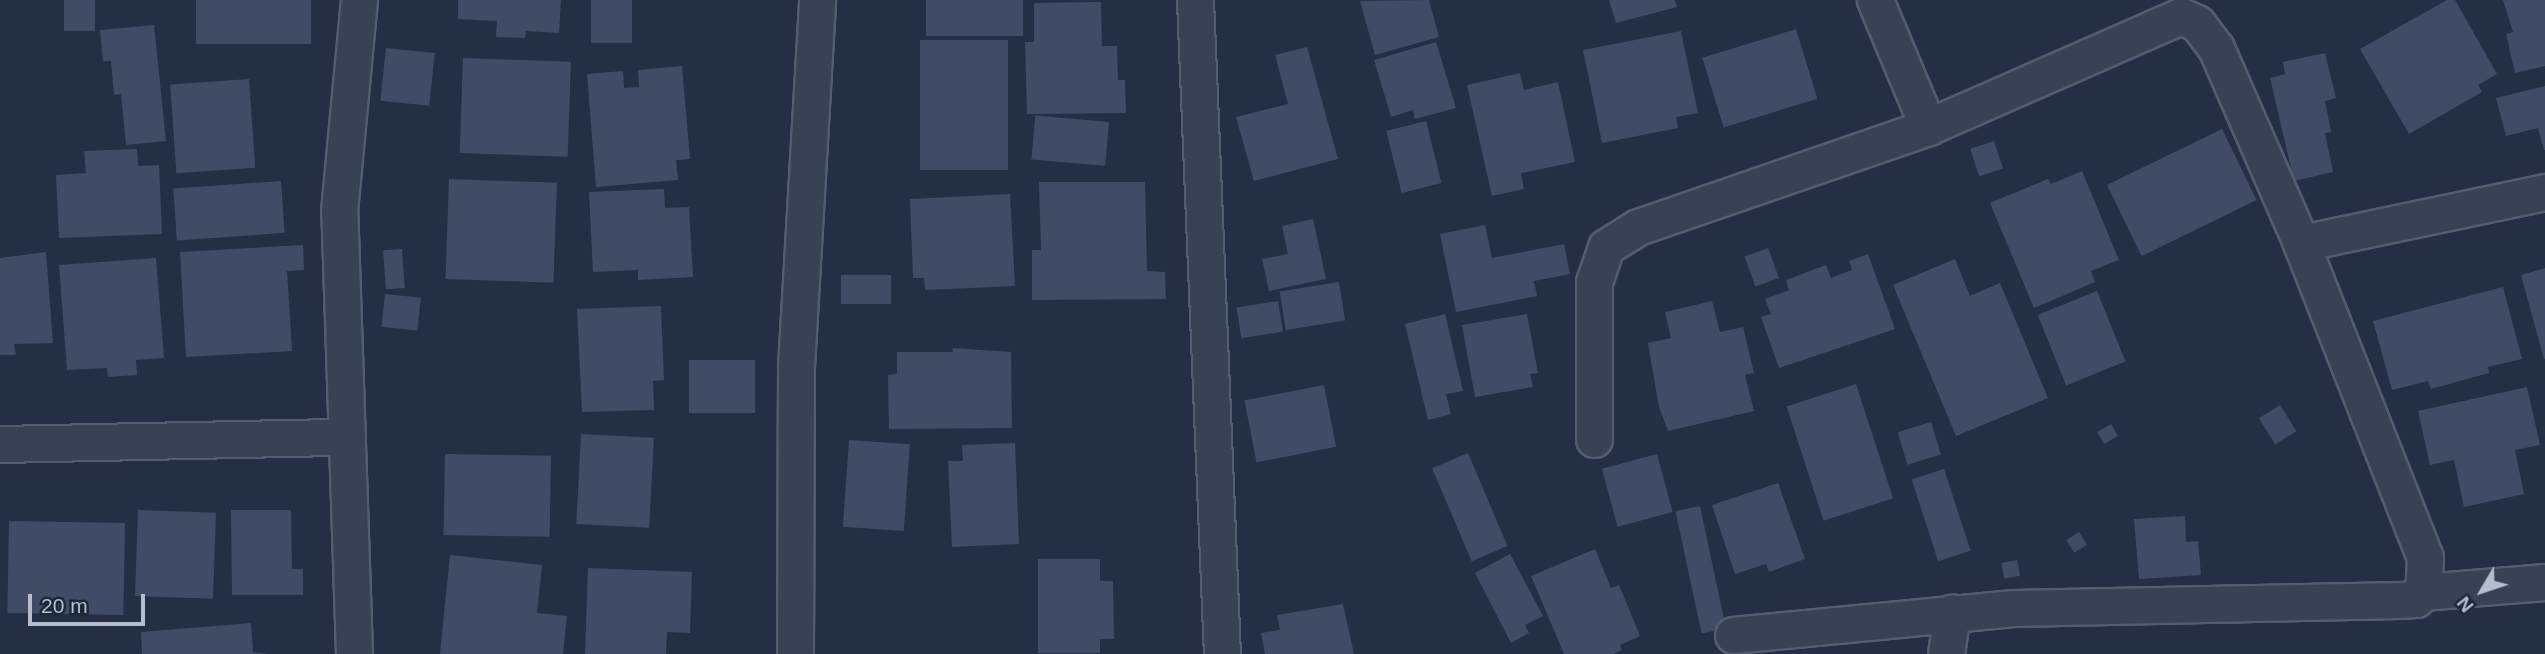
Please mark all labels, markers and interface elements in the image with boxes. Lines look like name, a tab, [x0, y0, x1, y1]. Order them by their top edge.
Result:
north arrow	[2447, 556, 2517, 626]
scale bar	[32, 580, 149, 624]
text: N	[2453, 593, 2478, 616]
text: 20 m	[41, 594, 88, 617]

